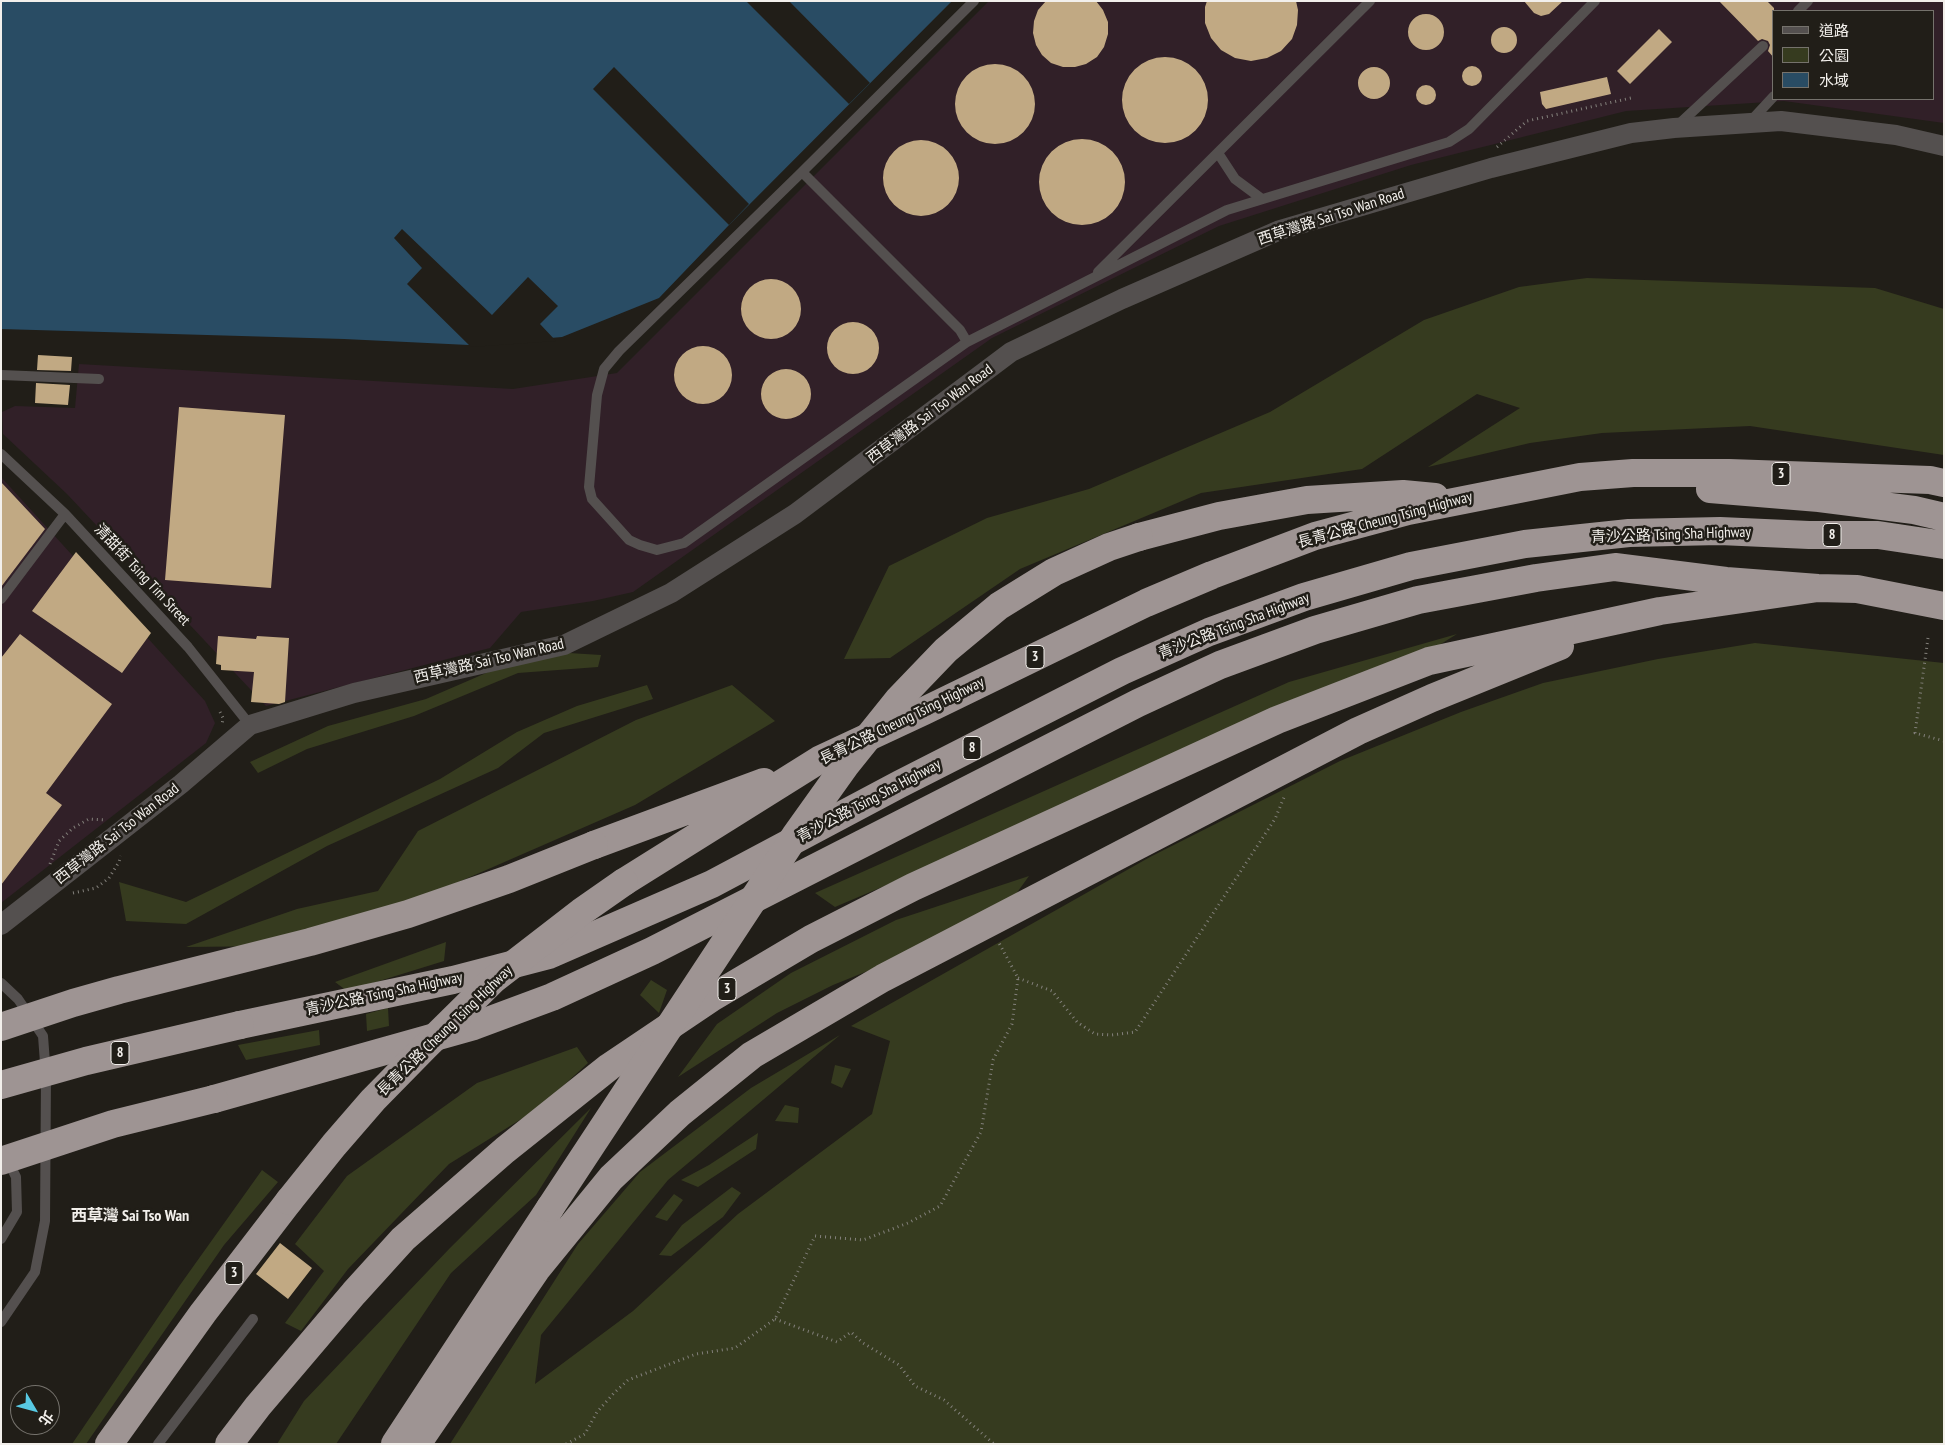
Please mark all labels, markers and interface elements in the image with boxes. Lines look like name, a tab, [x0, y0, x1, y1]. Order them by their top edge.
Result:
legend	[1772, 10, 1935, 100]
text: 道路	[1819, 21, 1849, 40]
text: 公園	[1819, 46, 1849, 65]
text: 水域	[1819, 71, 1849, 90]
street label: 西草灣路 Sai Tso Wan Road	[1255, 185, 1407, 249]
street label: 西草灣路 Sai Tso Wan Road	[863, 361, 997, 467]
road number: 3	[1772, 462, 1790, 486]
street label: 長青公路 Cheung Tsing Highway	[1296, 488, 1474, 552]
street label: 清甜街 Tsing Tim Street	[90, 521, 194, 629]
street label: 青沙公路 Tsing Sha Highway	[1591, 523, 1751, 547]
road number: 8	[1823, 524, 1841, 546]
street label: 青沙公路 Tsing Sha Highway	[1156, 589, 1312, 663]
street label: 西草灣路 Sai Tso Wan Road	[412, 635, 566, 687]
road number: 3	[1026, 646, 1044, 669]
street label: 長青公路 Cheung Tsing Highway	[817, 673, 987, 769]
road number: 8	[963, 736, 981, 760]
street label: 青沙公路 Tsing Sha Highway	[794, 755, 944, 847]
street label: 西草灣路 Sai Tso Wan Road	[51, 780, 183, 888]
street label: 長青公路 Cheung Tsing Highway	[374, 962, 516, 1100]
street label: 青沙公路 Tsing Sha Highway	[304, 969, 464, 1019]
road number: 3	[718, 978, 736, 1001]
road number: 8	[111, 1042, 129, 1064]
district label: 西草灣 Sai Tso Wan	[71, 1206, 189, 1226]
road number: 3	[225, 1262, 243, 1284]
north arrow	[10, 1385, 60, 1435]
text: 北	[35, 1407, 58, 1429]

